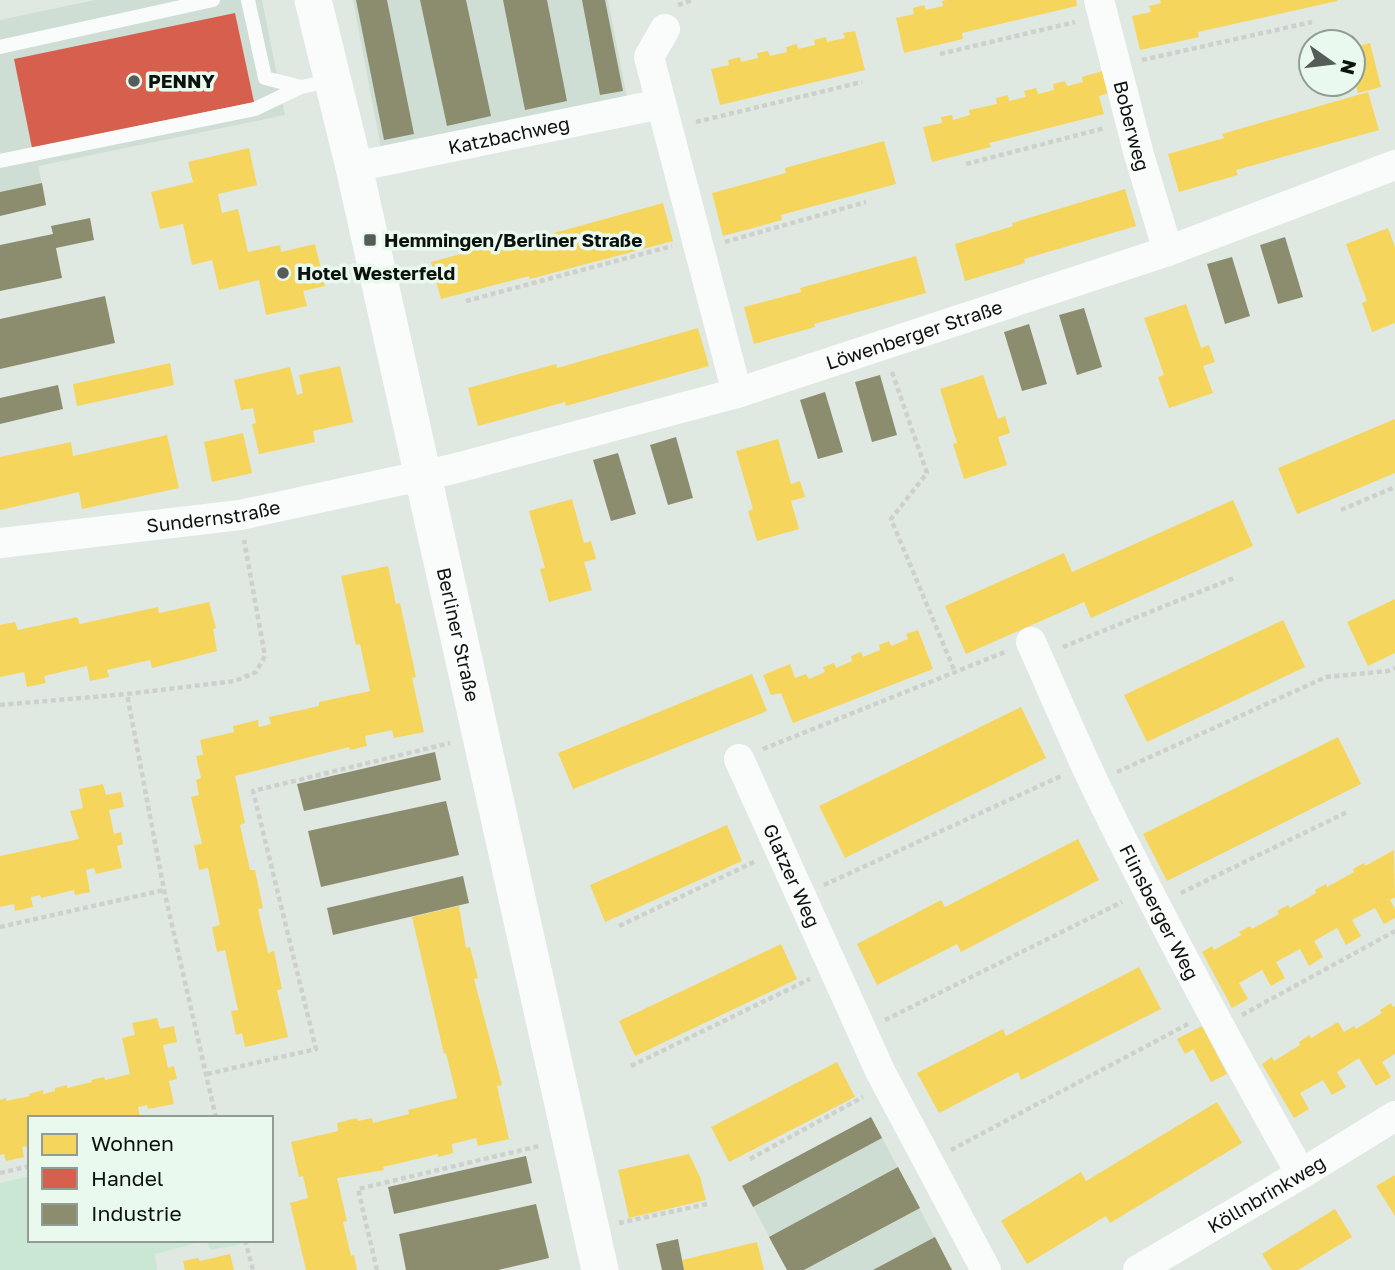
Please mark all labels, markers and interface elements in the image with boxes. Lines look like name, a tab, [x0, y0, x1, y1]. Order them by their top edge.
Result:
north arrow	[1297, 28, 1367, 98]
text: N	[1336, 57, 1362, 77]
place label: PENNY	[148, 69, 215, 92]
marker: PENNY	[126, 73, 142, 89]
street label: Boberweg	[1109, 78, 1155, 174]
street label: Katzbachweg	[446, 111, 571, 158]
place label: Hemmingen/Berliner Straße	[384, 228, 642, 251]
marker: Hemmingen/Berliner Straße	[362, 232, 378, 248]
place label: Hotel Westerfeld	[297, 261, 455, 284]
marker: Hotel Westerfeld	[275, 265, 291, 281]
street label: Löwenberger Straße	[823, 294, 1005, 374]
street label: Sundernstraße	[145, 495, 282, 537]
street label: Berliner Straße	[433, 565, 485, 704]
street label: Glatzer Weg	[759, 820, 826, 931]
street label: Flinsberger Weg	[1115, 840, 1204, 983]
legend	[28, 1116, 273, 1242]
text: Wohnen	[91, 1130, 174, 1156]
street label: Köllnbrinkweg	[1203, 1150, 1329, 1238]
text: Handel	[91, 1165, 164, 1191]
text: Industrie	[91, 1200, 182, 1226]

